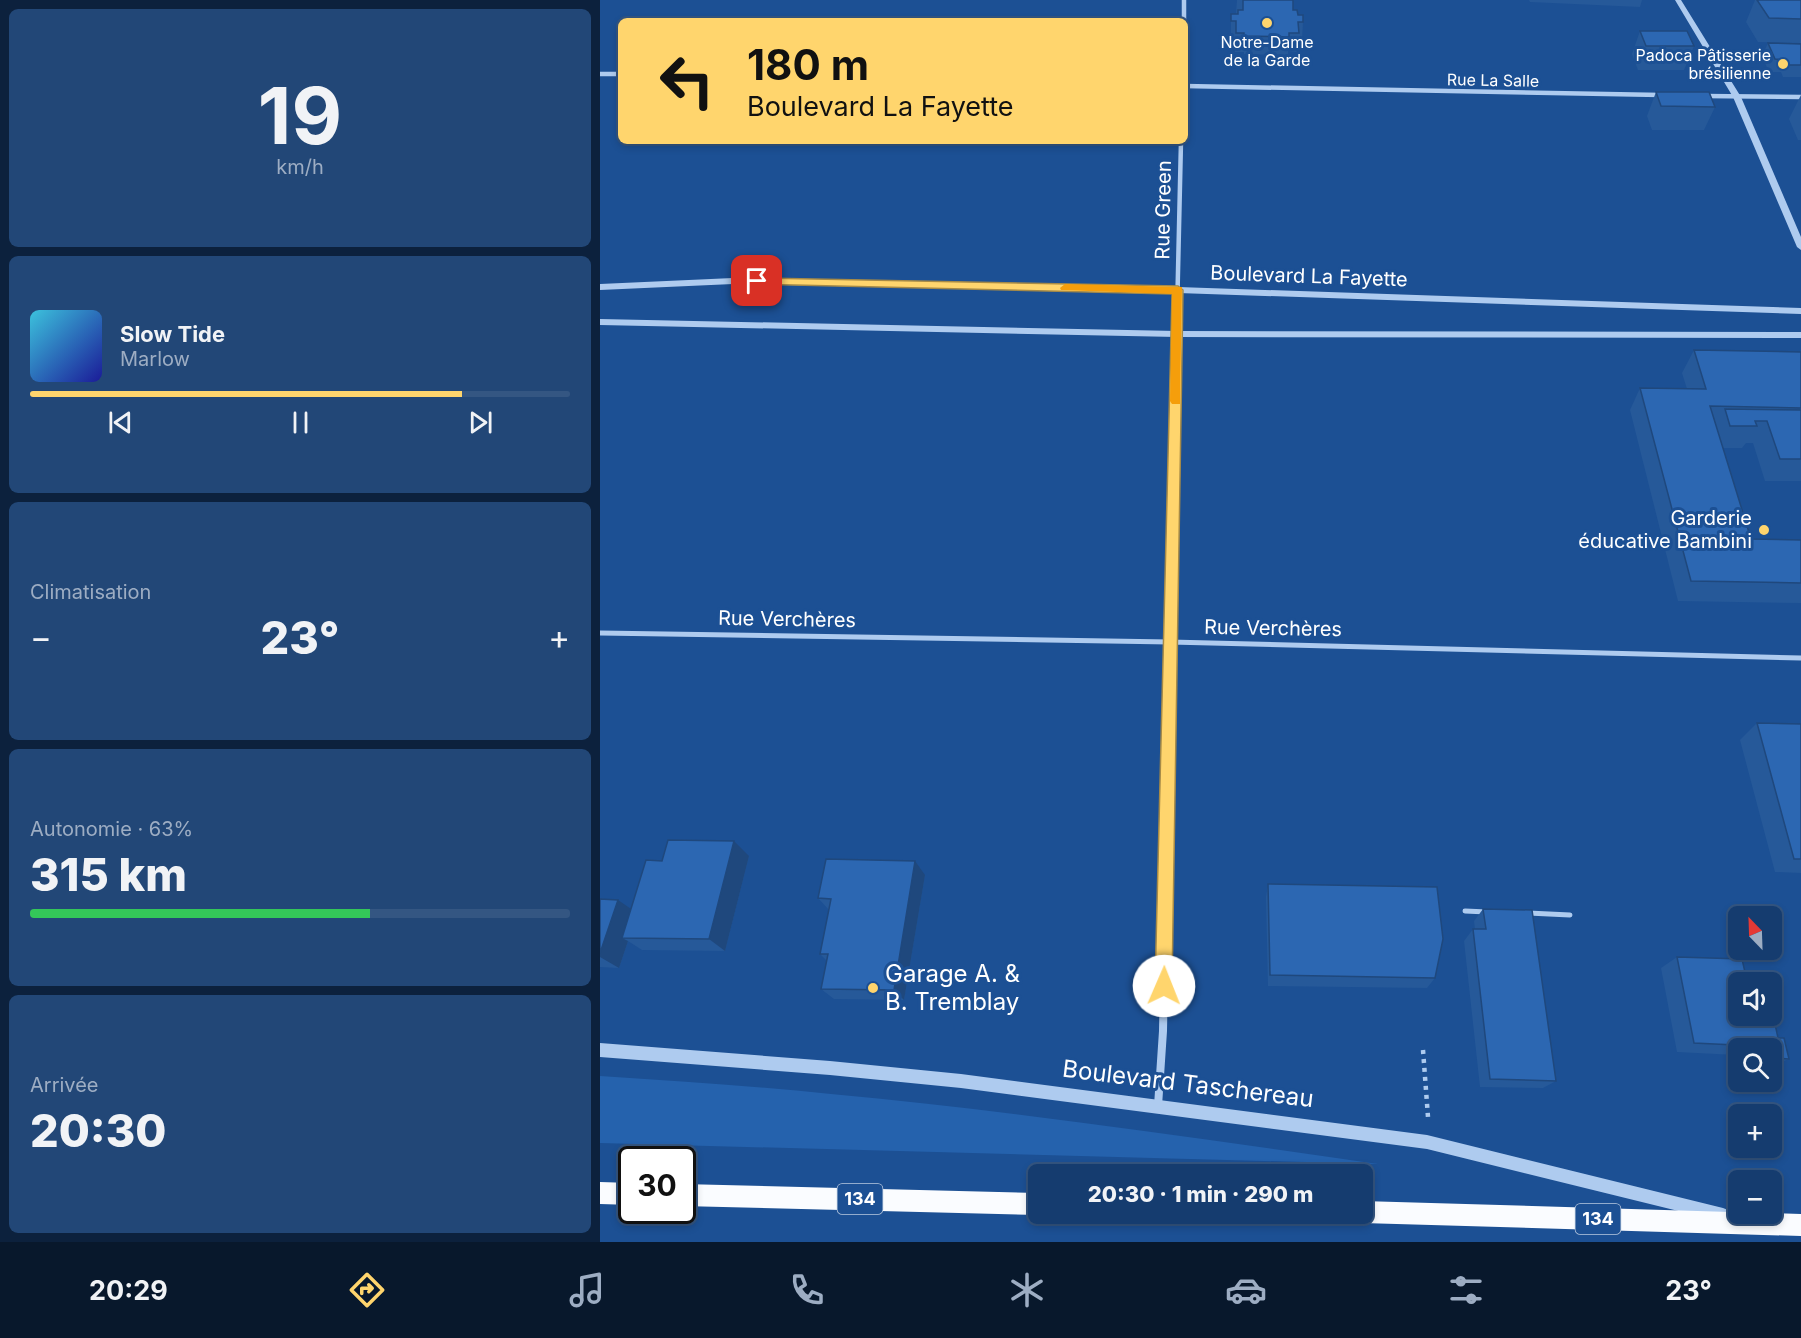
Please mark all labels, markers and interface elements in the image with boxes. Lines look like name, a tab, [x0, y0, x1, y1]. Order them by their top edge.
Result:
marker: Notre-Dame de la Garde	[1260, 16, 1274, 30]
place label: Notre-Dame de la Garde	[1220, 32, 1314, 70]
text: 180 m	[747, 39, 869, 90]
icon: left	[648, 42, 726, 120]
place label: Padoca Pâtisserie brésilienne	[1636, 45, 1771, 83]
marker: Padoca Pâtisserie brésilienne	[1776, 57, 1790, 71]
text: 19	[258, 68, 342, 163]
street label: Rue La Salle	[1447, 69, 1539, 91]
text: Boulevard La Fayette	[747, 90, 1014, 123]
text: km/h	[276, 155, 324, 179]
street label: Rue Green	[1150, 160, 1176, 260]
pin	[731, 255, 782, 306]
street label: Boulevard La Fayette	[1210, 261, 1408, 291]
icon: arrive	[740, 264, 773, 297]
text: Slow Tide	[120, 321, 225, 347]
text: Marlow	[120, 347, 190, 371]
icon: previous	[104, 406, 137, 439]
icon: pause	[284, 406, 317, 439]
icon: next	[464, 406, 497, 439]
place label: Garderie éducative Bambini	[1578, 506, 1752, 553]
marker: Garderie éducative Bambini	[1757, 523, 1771, 537]
text: Climatisation	[30, 580, 151, 604]
street label: Rue Verchères	[718, 606, 856, 632]
text: 23°	[261, 610, 339, 665]
street label: Rue Verchères	[1204, 615, 1342, 641]
text: −	[30, 617, 52, 657]
text: +	[548, 617, 570, 657]
text: Autonomie · 63%	[30, 817, 193, 841]
text: 315 km	[30, 847, 187, 902]
north arrow	[1728, 906, 1782, 960]
map controls	[1728, 906, 1782, 1224]
position arrow	[1132, 954, 1196, 1018]
place label: Garage A. & B. Tremblay	[885, 959, 1021, 1016]
button: sound	[1728, 972, 1782, 1026]
marker: Garage A. & B. Tremblay	[866, 981, 880, 995]
button: search	[1728, 1038, 1782, 1092]
street label: Boulevard Taschereau	[1061, 1054, 1315, 1113]
text: Arrivée	[30, 1073, 99, 1097]
text: 20:30	[30, 1103, 166, 1158]
button: +	[1728, 1104, 1782, 1158]
speed limit sign: 30	[618, 1146, 696, 1224]
button: −	[1728, 1170, 1782, 1224]
text: 20:30 · 1 min · 290 m	[1088, 1181, 1313, 1207]
road number: 134	[838, 1184, 882, 1214]
road number: 134	[1576, 1204, 1620, 1234]
icon: directions	[346, 1269, 388, 1311]
icon: music	[566, 1269, 608, 1311]
icon: phone	[786, 1269, 828, 1311]
icon: climate	[1006, 1269, 1048, 1311]
icon: car	[1225, 1269, 1267, 1311]
icon: filters	[1445, 1269, 1487, 1311]
text: 20:29	[89, 1274, 168, 1307]
text: 23°	[1665, 1274, 1712, 1307]

